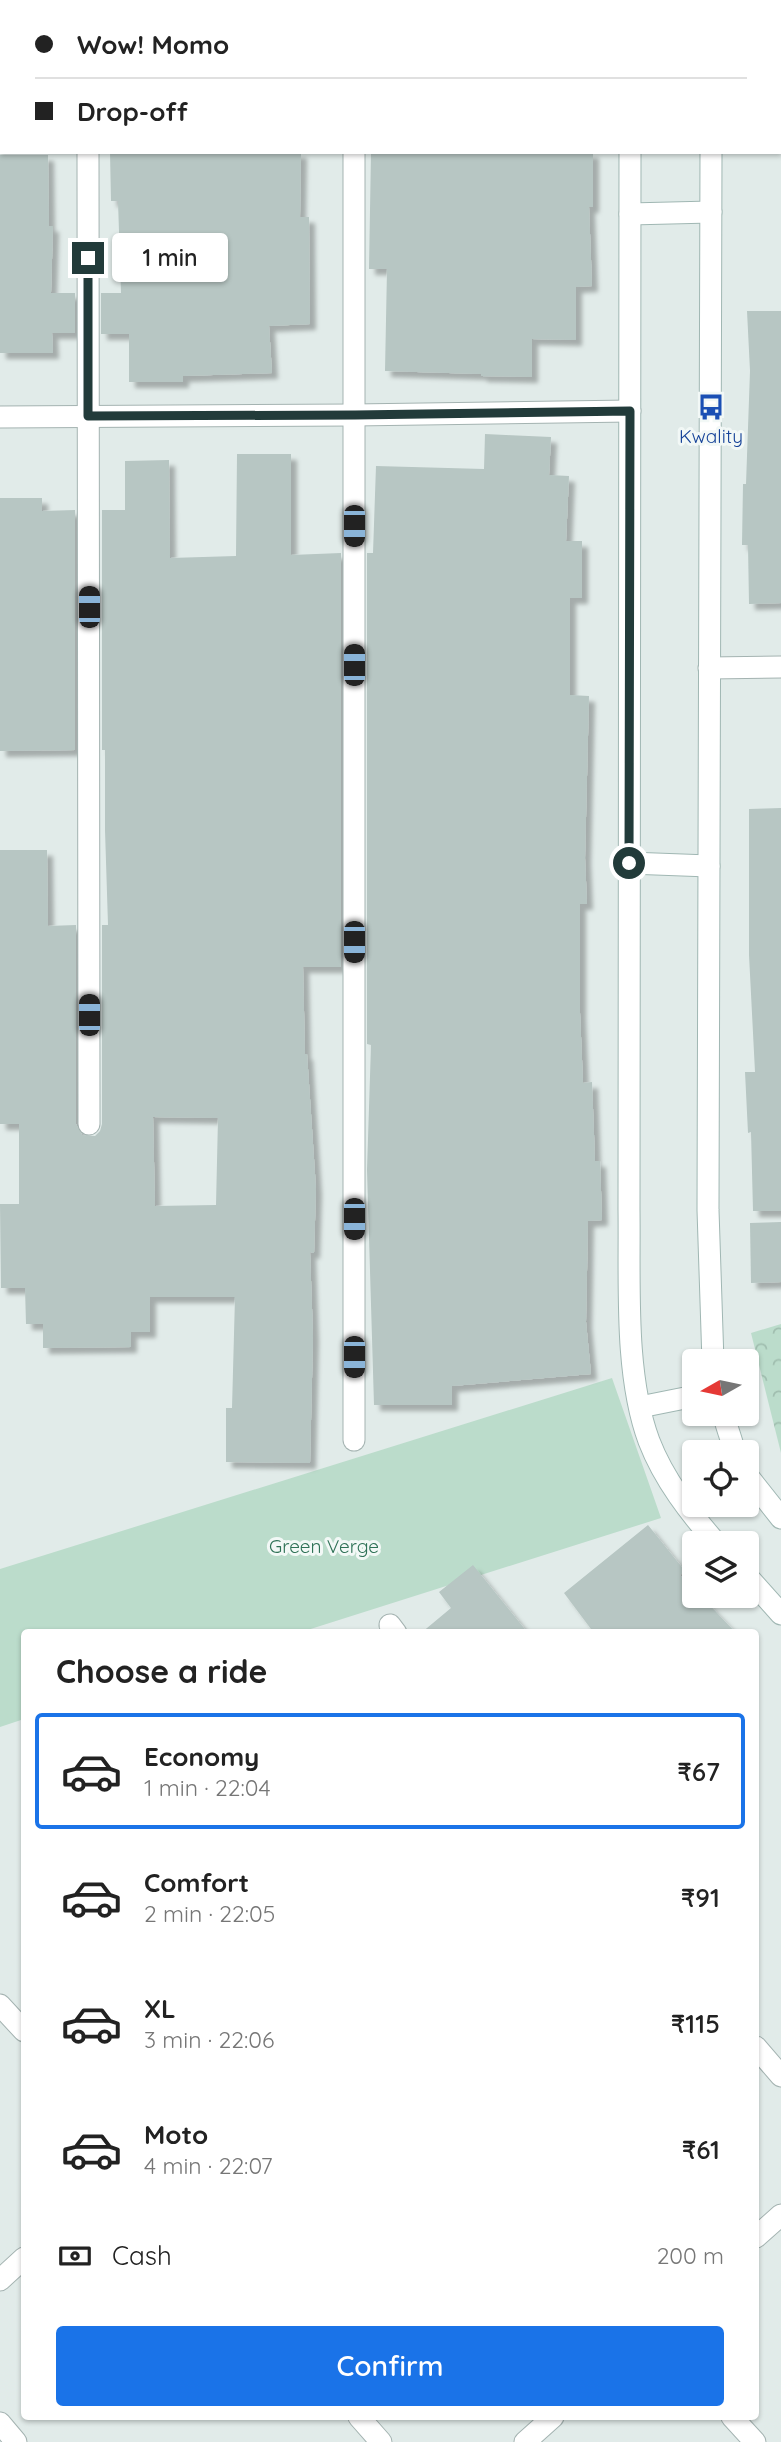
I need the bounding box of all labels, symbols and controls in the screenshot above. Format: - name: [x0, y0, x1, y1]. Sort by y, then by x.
- text: Wow! Momo: [77, 28, 229, 61]
- text: Drop-off: [77, 95, 188, 128]
- callout: 1 min: [112, 233, 228, 282]
- route end: [72, 242, 104, 274]
- text: 1 min: [142, 243, 198, 272]
- bus stop icon: Kwality: [696, 392, 726, 422]
- place label: Kwality: [679, 424, 743, 448]
- car: [344, 505, 365, 547]
- car: [79, 586, 100, 628]
- car: [344, 644, 365, 686]
- route start: [613, 847, 645, 879]
- car: [344, 921, 365, 963]
- car: [79, 994, 100, 1036]
- car: [344, 1198, 365, 1240]
- car: [344, 1336, 365, 1378]
- north arrow: [682, 1349, 760, 1426]
- map controls: [682, 1349, 759, 1608]
- button: locate: [682, 1440, 759, 1517]
- button: layers: [682, 1531, 759, 1608]
- park label: Green Verge: [269, 1534, 379, 1558]
- text: Choose a ride: [56, 1651, 268, 1691]
- icon: car: [60, 1740, 123, 1803]
- text: Economy: [144, 1740, 259, 1773]
- text: ₹67: [677, 1755, 720, 1788]
- text: 1 min · 22:04: [144, 1773, 271, 1802]
- icon: car: [60, 1866, 123, 1929]
- text: Comfort: [144, 1866, 249, 1899]
- text: ₹91: [681, 1881, 720, 1914]
- text: 2 min · 22:05: [144, 1899, 275, 1928]
- icon: car: [60, 1992, 123, 2055]
- text: XL: [144, 1992, 176, 2025]
- text: ₹115: [671, 2007, 720, 2040]
- text: 3 min · 22:06: [144, 2025, 274, 2054]
- icon: car: [60, 2118, 123, 2181]
- text: Moto: [144, 2118, 208, 2151]
- text: ₹61: [682, 2133, 720, 2166]
- text: 4 min · 22:07: [144, 2151, 273, 2180]
- icon: cash: [56, 2237, 94, 2275]
- text: Cash: [112, 2239, 172, 2272]
- text: 200 m: [657, 2241, 724, 2270]
- button: Confirm: [56, 2326, 724, 2406]

